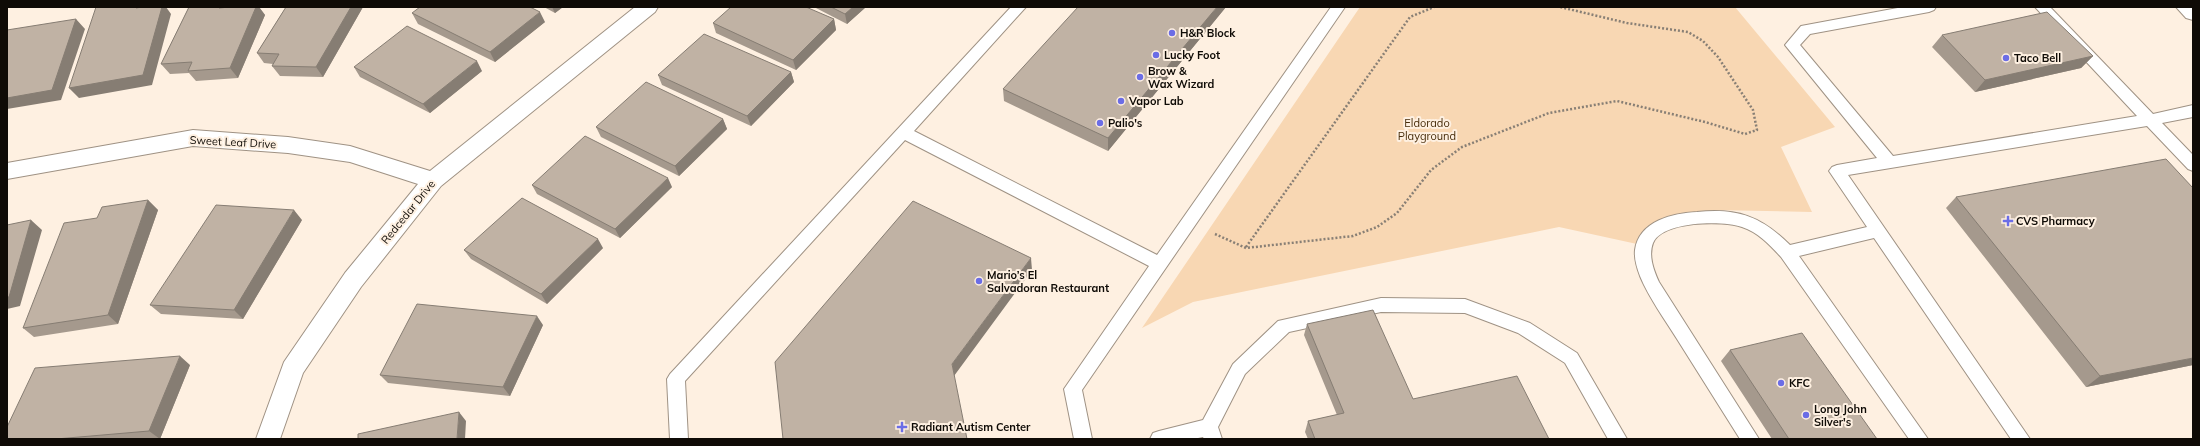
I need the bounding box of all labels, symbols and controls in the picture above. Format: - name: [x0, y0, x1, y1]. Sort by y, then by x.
- place label: H&R Block: [1180, 26, 1236, 40]
- marker: H&R Block: [1167, 28, 1177, 38]
- place label: Lucky Foot: [1164, 48, 1220, 62]
- marker: Lucky Foot: [1151, 50, 1161, 60]
- place label: Taco Bell: [2014, 51, 2061, 65]
- marker: Taco Bell: [2001, 53, 2011, 63]
- place label: Brow & Wax Wizard: [1148, 64, 1215, 91]
- marker: Brow & Wax Wizard: [1135, 72, 1145, 82]
- place label: Vapor Lab: [1128, 94, 1184, 108]
- marker: Vapor Lab: [1116, 96, 1126, 106]
- place label: Palio's: [1108, 116, 1143, 130]
- park label: Eldorado Playground: [1398, 116, 1456, 143]
- marker: Palio's: [1095, 118, 1105, 128]
- street label: Sweet Leaf Drive: [189, 133, 277, 151]
- street label: Redcedar Drive: [378, 177, 438, 247]
- place label: CVS Pharmacy: [2016, 214, 2095, 228]
- marker: CVS Pharmacy: [2003, 216, 2013, 226]
- place label: Mario’s El Salvadoran Restaurant: [987, 268, 1109, 295]
- marker: Mario’s El Salvadoran Restaurant: [974, 276, 984, 286]
- place label: KFC: [1789, 376, 1810, 390]
- marker: KFC: [1776, 378, 1786, 388]
- place label: Long John Silver's: [1814, 402, 1867, 429]
- marker: Long John Silver's: [1801, 410, 1811, 420]
- place label: Radiant Autism Center: [911, 420, 1031, 434]
- marker: Radiant Autism Center: [896, 421, 908, 433]

